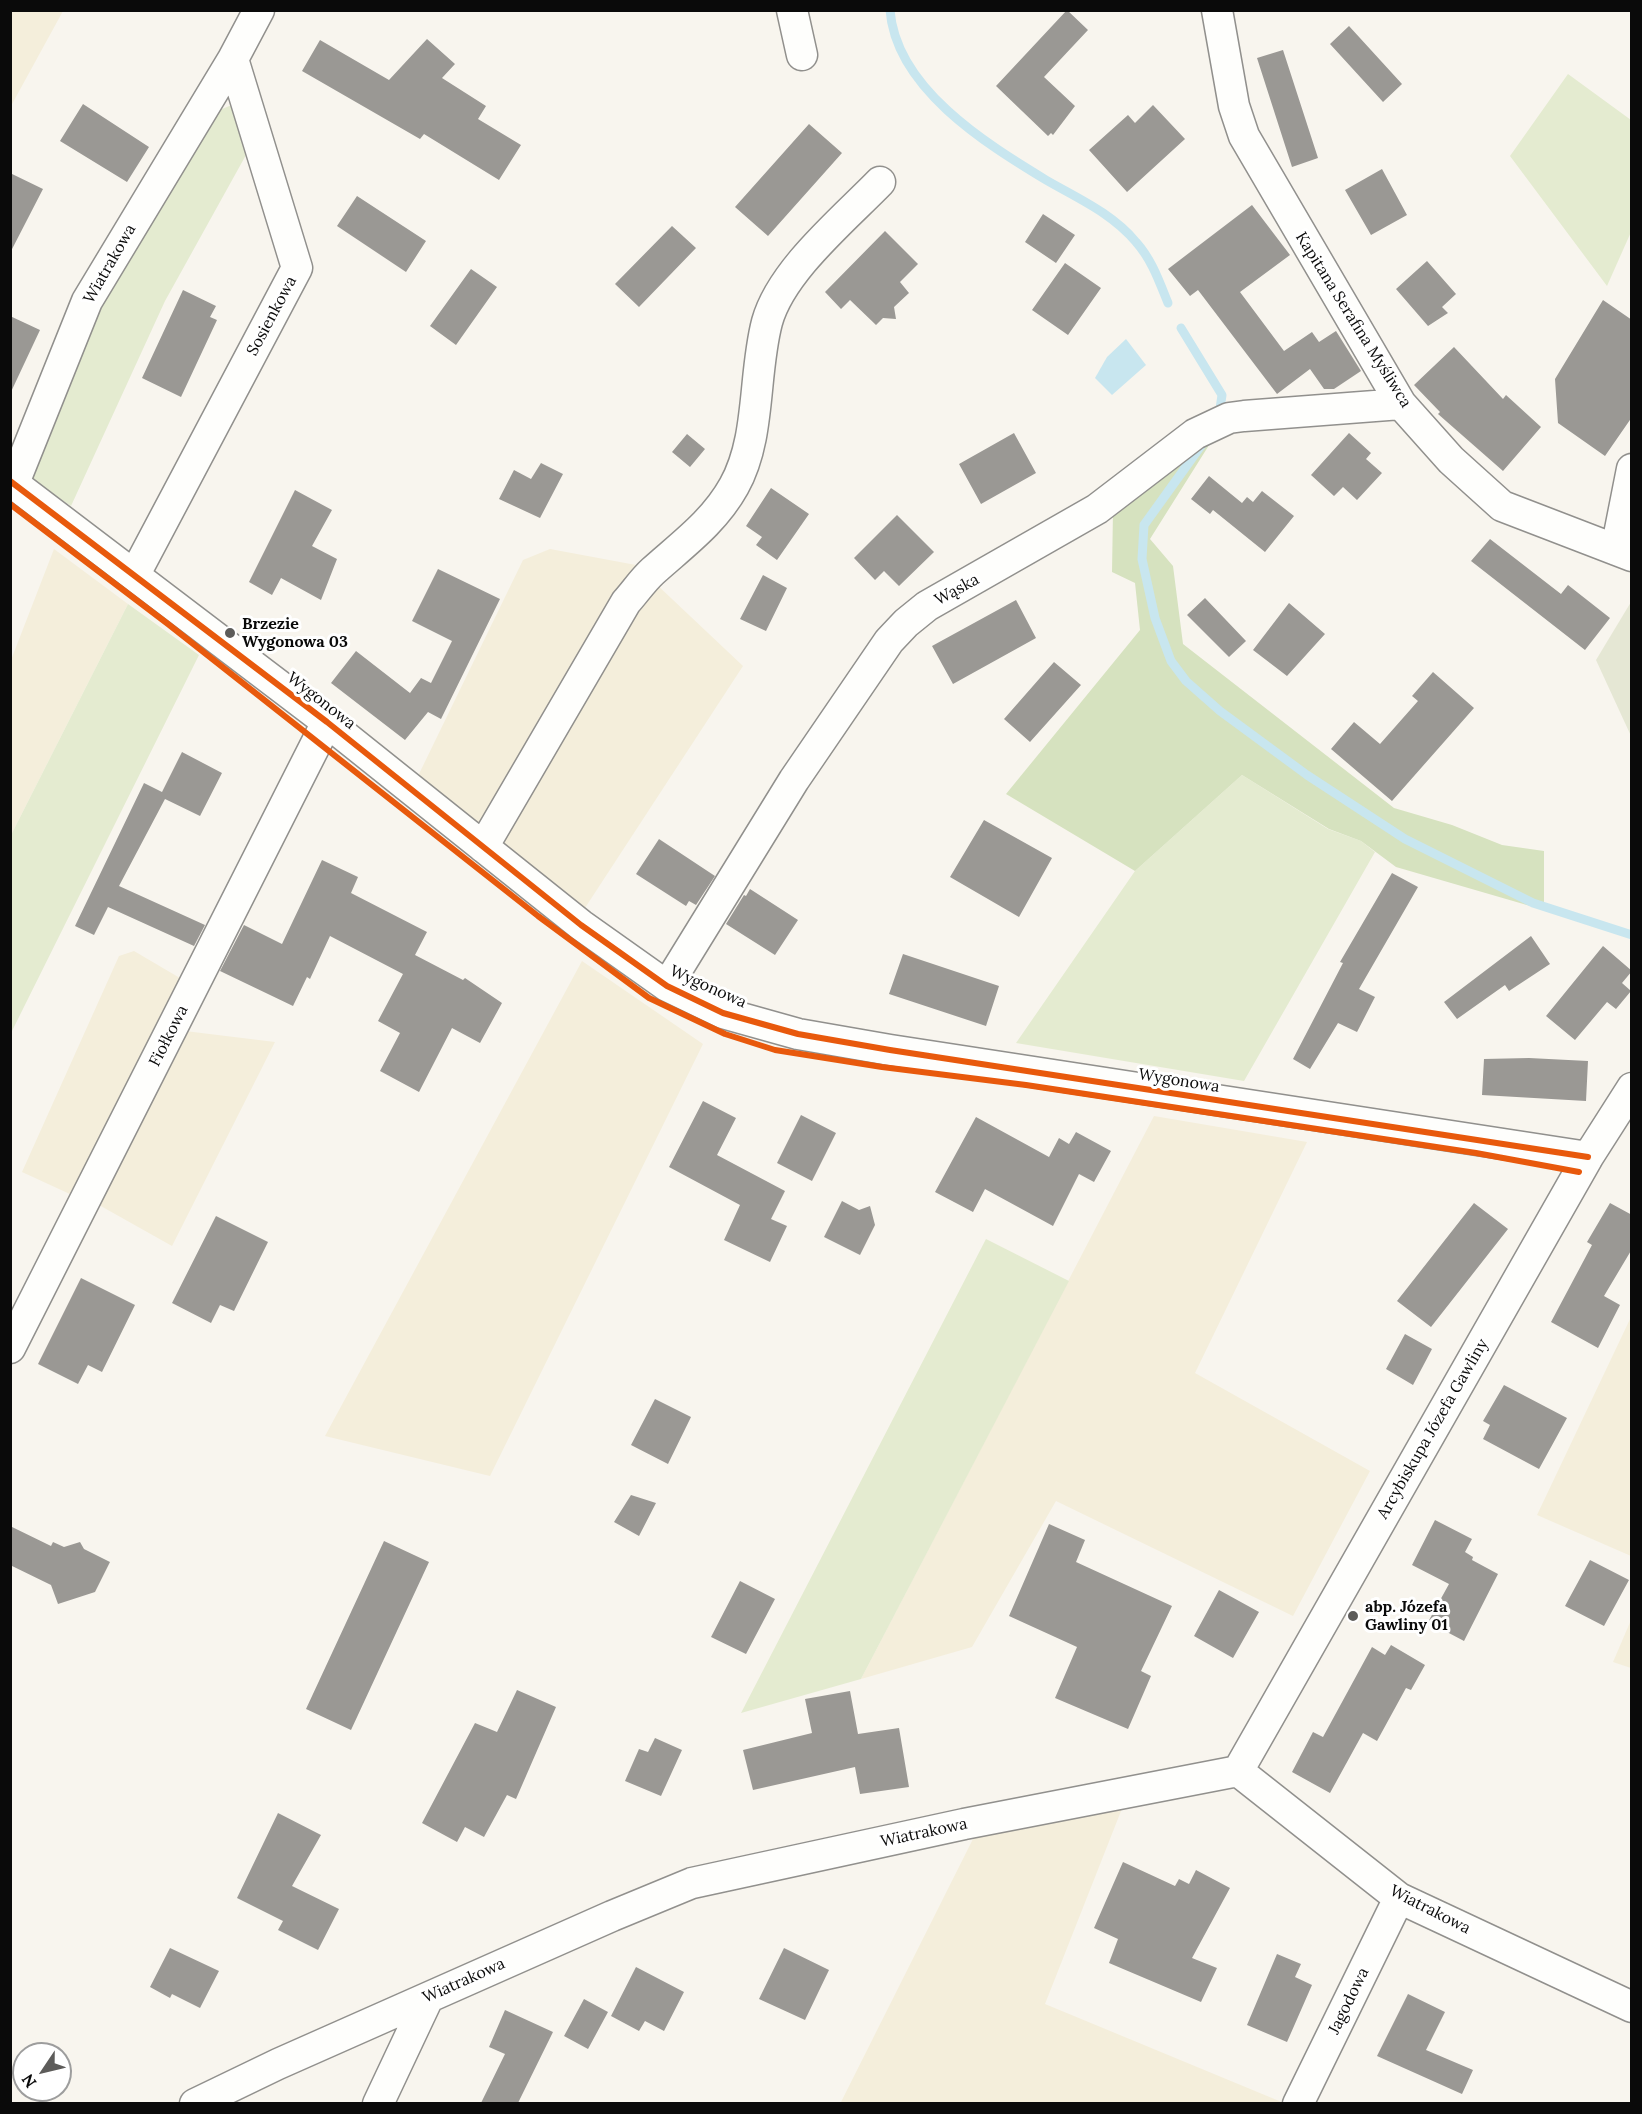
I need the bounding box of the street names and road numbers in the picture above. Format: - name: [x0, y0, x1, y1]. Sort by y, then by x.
- street label: Wiatrakowa: [80, 221, 140, 307]
- street label: Kapitana Serafina Myśliwca: [1291, 229, 1415, 411]
- street label: Sosienkowa: [243, 273, 301, 359]
- street label: Wąska: [931, 570, 983, 610]
- street label: Wygonowa: [283, 668, 359, 734]
- street label: Wygonowa: [667, 962, 749, 1012]
- street label: Fiołkowa: [145, 1002, 193, 1070]
- street label: Wygonowa: [1137, 1065, 1221, 1097]
- street label: Arcybiskupa Józefa Gawliny: [1373, 1336, 1493, 1522]
- street label: Wiatrakowa: [879, 1814, 969, 1852]
- street label: Wiatrakowa: [1386, 1881, 1474, 1939]
- street label: Wiatrakowa: [420, 1954, 508, 2008]
- street label: Jagodowa: [1325, 1965, 1373, 2037]

